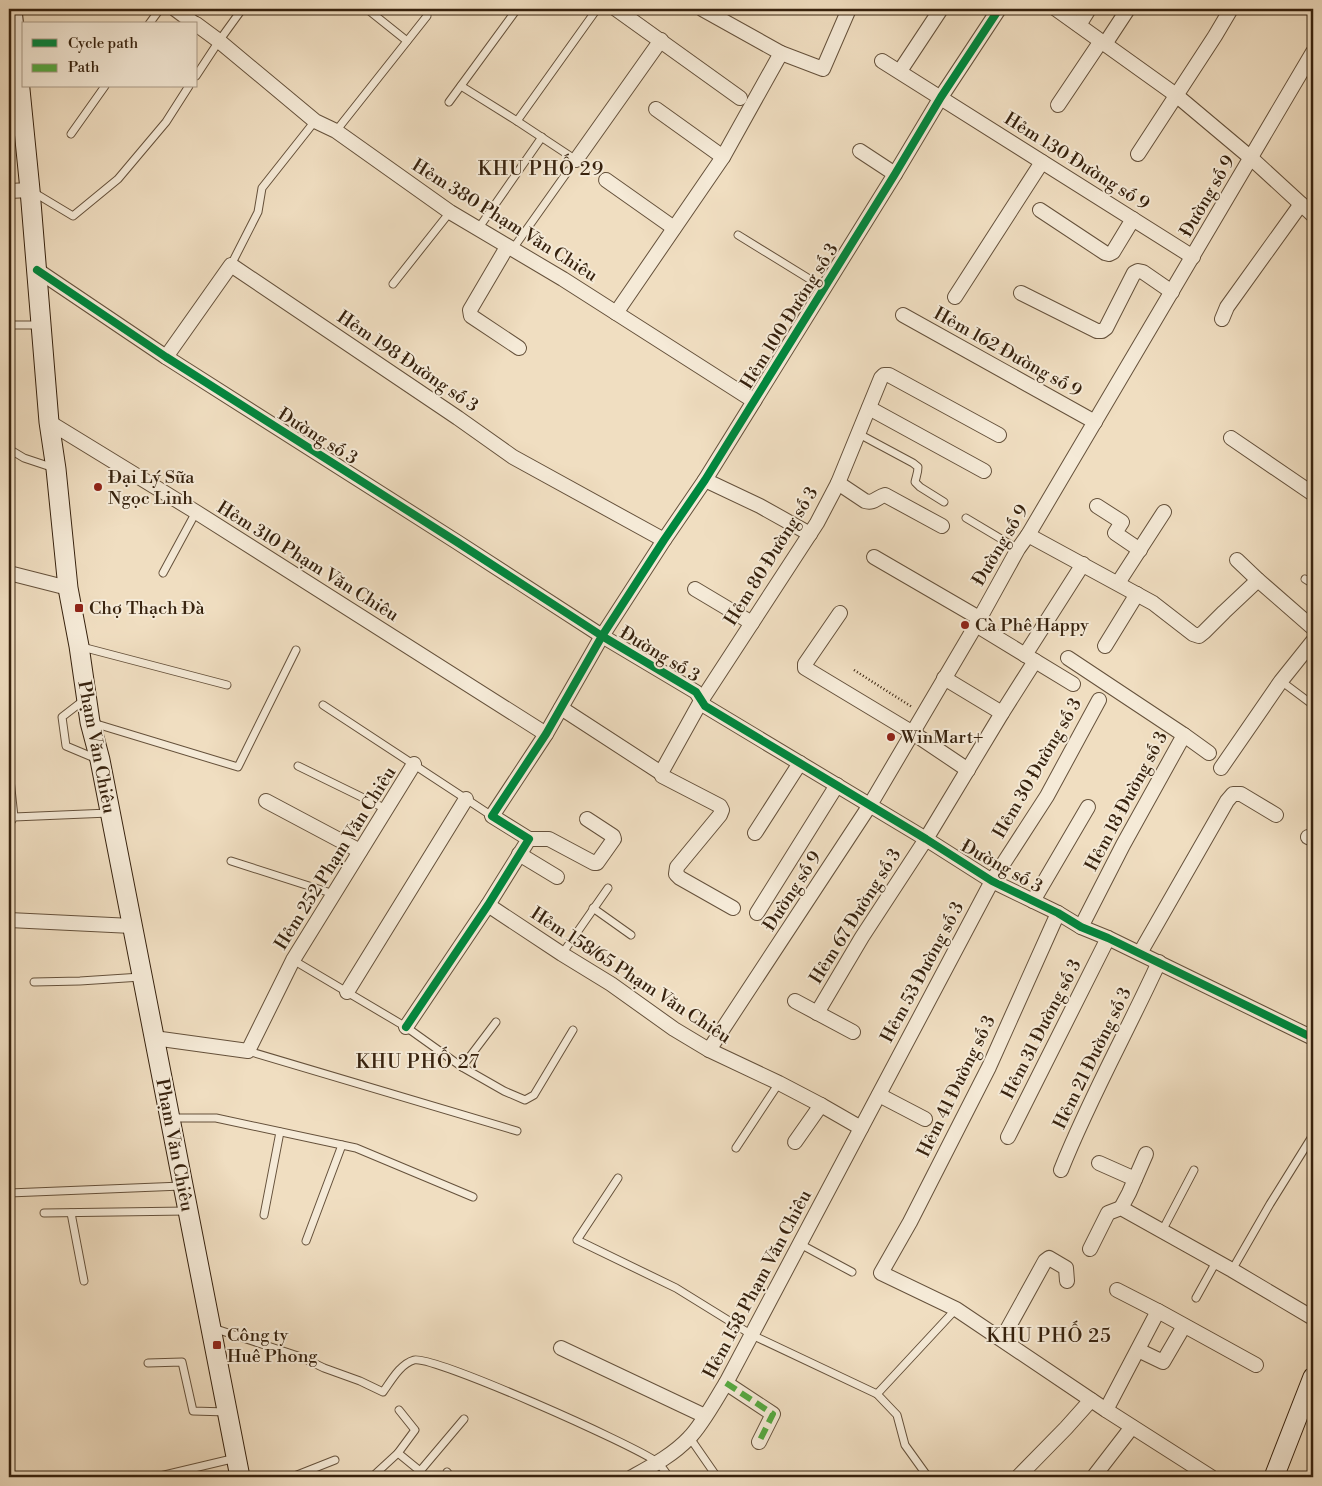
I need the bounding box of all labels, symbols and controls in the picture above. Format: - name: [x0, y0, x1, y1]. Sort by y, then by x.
- legend: [22, 22, 198, 88]
- text: Cycle path: [68, 34, 138, 53]
- text: Path: [68, 58, 100, 77]
- street label: Hẻm 130 Đường số 9: [1000, 107, 1154, 215]
- street label: Đường số 9: [1175, 151, 1240, 241]
- district label: KHU PHỐ 29: [478, 153, 604, 181]
- street label: Hẻm 380 Phạm Văn Chiêu: [408, 154, 602, 287]
- street label: Hẻm 100 Đường số 3: [735, 239, 844, 393]
- street label: Hẻm 162 Đường số 9: [930, 302, 1086, 403]
- street label: Hẻm 198 Đường số 3: [333, 306, 483, 417]
- street label: Đường số 3: [274, 403, 362, 470]
- place label: Đại Lý Sữa Ngọc Linh: [108, 466, 195, 510]
- marker: Đại Lý Sữa Ngọc Linh: [92, 481, 104, 493]
- street label: Hẻm 80 Đường số 3: [719, 483, 823, 630]
- street label: Hẻm 310 Phạm Văn Chiêu: [213, 496, 404, 627]
- street label: Đường số 9: [967, 500, 1034, 590]
- place label: Chợ Thạch Đà: [89, 597, 205, 620]
- marker: Chợ Thạch Đà: [73, 602, 85, 614]
- place label: Cà Phê Happy: [975, 614, 1089, 637]
- marker: Cà Phê Happy: [959, 619, 971, 631]
- street label: Đường số 3: [615, 621, 704, 687]
- street label: Phạm Văn Chiêu: [72, 679, 121, 816]
- street label: Hẻm 30 Đường số 3: [988, 694, 1087, 843]
- place label: WinMart+: [900, 726, 983, 749]
- street label: Hẻm 18 Đường số 3: [1080, 727, 1173, 875]
- marker: WinMart+: [885, 731, 897, 743]
- street label: Hẻm 252 Phạm Văn Chiêu: [269, 762, 402, 954]
- street label: Đường số 3: [957, 835, 1047, 898]
- street label: Hẻm 67 Đường số 3: [804, 844, 906, 988]
- street label: Đường số 9: [758, 847, 827, 936]
- street label: Hẻm 53 Đường số 3: [876, 898, 969, 1047]
- street label: Hẻm 158/65 Phạm Văn Chiêu: [526, 902, 736, 1049]
- street label: Hẻm 31 Đường số 3: [996, 955, 1087, 1103]
- street label: Hẻm 21 Đường số 3: [1048, 984, 1137, 1133]
- street label: Hẻm 41 Đường số 3: [912, 1012, 1001, 1161]
- district label: KHU PHỐ 27: [356, 1046, 480, 1074]
- street label: Phạm Văn Chiêu: [150, 1077, 199, 1214]
- street label: Hẻm 158 Phạm Văn Chiêu: [698, 1185, 817, 1382]
- district label: KHU PHỐ 25: [986, 1320, 1112, 1348]
- place label: Công ty Huê Phong: [227, 1324, 318, 1368]
- marker: Công ty Huê Phong: [211, 1339, 223, 1351]

